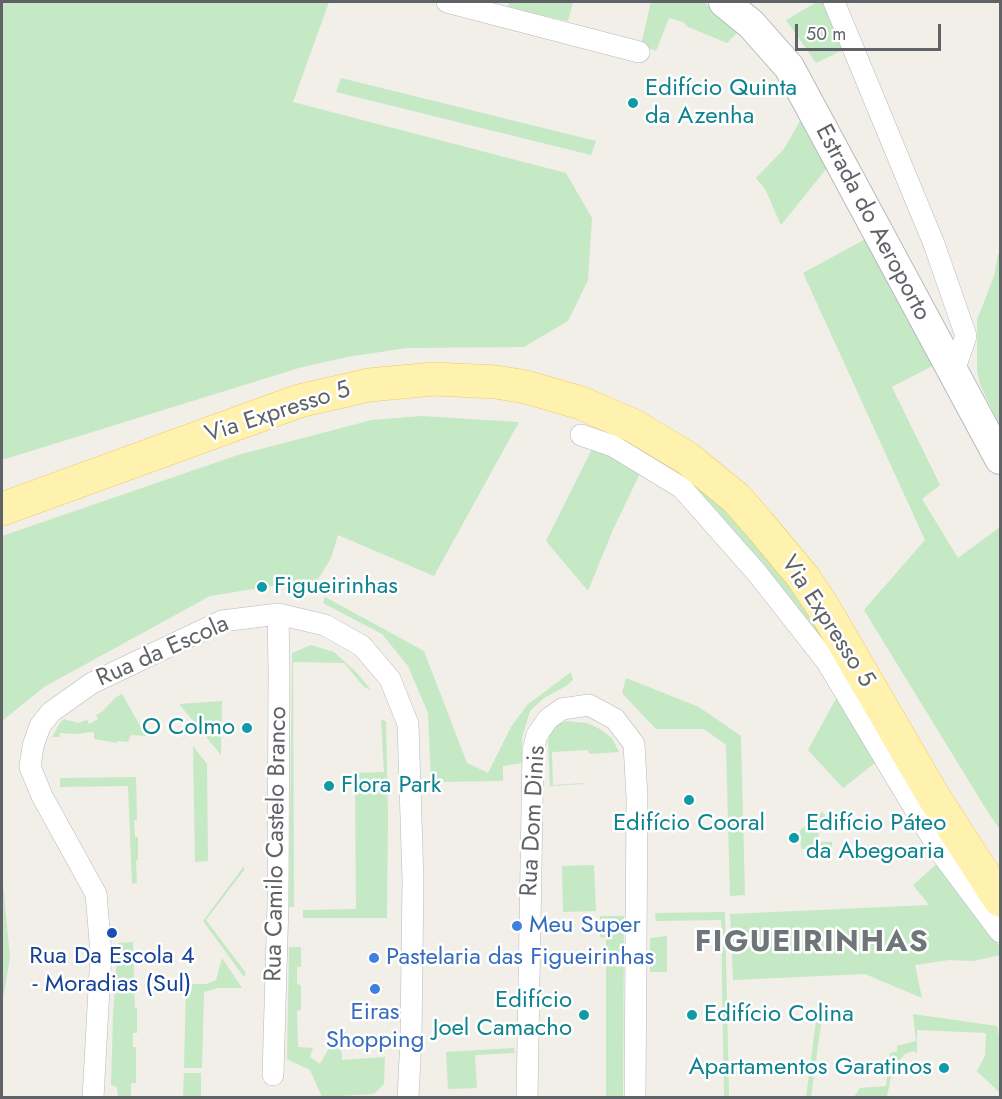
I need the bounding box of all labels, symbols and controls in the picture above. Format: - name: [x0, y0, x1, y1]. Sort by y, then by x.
- scale bar: [798, 12, 944, 50]
- text: 50 m: [806, 21, 846, 47]
- place label: Edifício Quinta da Azenha: [645, 75, 797, 131]
- marker: Edifício Quinta da Azenha: [626, 96, 640, 110]
- street label: Estrada do Aeroporto: [808, 120, 936, 326]
- street label: Via Expresso 5: [202, 376, 354, 450]
- street label: Via Expresso 5: [774, 551, 880, 693]
- place label: Figueirinhas: [274, 573, 398, 601]
- marker: Figueirinhas: [255, 580, 269, 594]
- street label: Rua da Escola: [92, 610, 234, 694]
- street label: Rua Camilo Castelo Branco: [260, 706, 294, 982]
- place label: O Colmo: [142, 714, 235, 742]
- marker: O Colmo: [240, 721, 254, 735]
- street label: Rua Dom Dinis: [516, 745, 552, 897]
- place label: Flora Park: [341, 772, 441, 800]
- marker: Flora Park: [322, 779, 336, 793]
- marker: Edifício Cooral: [682, 793, 696, 807]
- place label: Edifício Cooral: [613, 810, 765, 838]
- place label: Edifício Páteo da Abegoaria: [806, 810, 946, 866]
- marker: Edifício Páteo da Abegoaria: [787, 831, 801, 845]
- place label: Meu Super: [529, 912, 641, 940]
- marker: Meu Super: [510, 919, 524, 933]
- marker: Rua Da Escola 4 - Moradias (Sul): [105, 926, 119, 940]
- district label: FIGUEIRINHAS: [695, 926, 929, 962]
- place label: Rua Da Escola 4 - Moradias (Sul): [29, 943, 195, 999]
- place label: Pastelaria das Figueirinhas: [386, 944, 654, 972]
- marker: Pastelaria das Figueirinhas: [367, 951, 381, 965]
- marker: Eiras Shopping: [368, 982, 382, 996]
- place label: Edifício Joel Camacho: [433, 987, 572, 1043]
- place label: Eiras Shopping: [326, 999, 424, 1055]
- place label: Edifício Colina: [704, 1001, 854, 1029]
- marker: Edifício Joel Camacho: [577, 1008, 591, 1022]
- marker: Edifício Colina: [685, 1008, 699, 1022]
- place label: Apartamentos Garatinos: [689, 1054, 932, 1082]
- marker: Apartamentos Garatinos: [937, 1061, 951, 1075]

